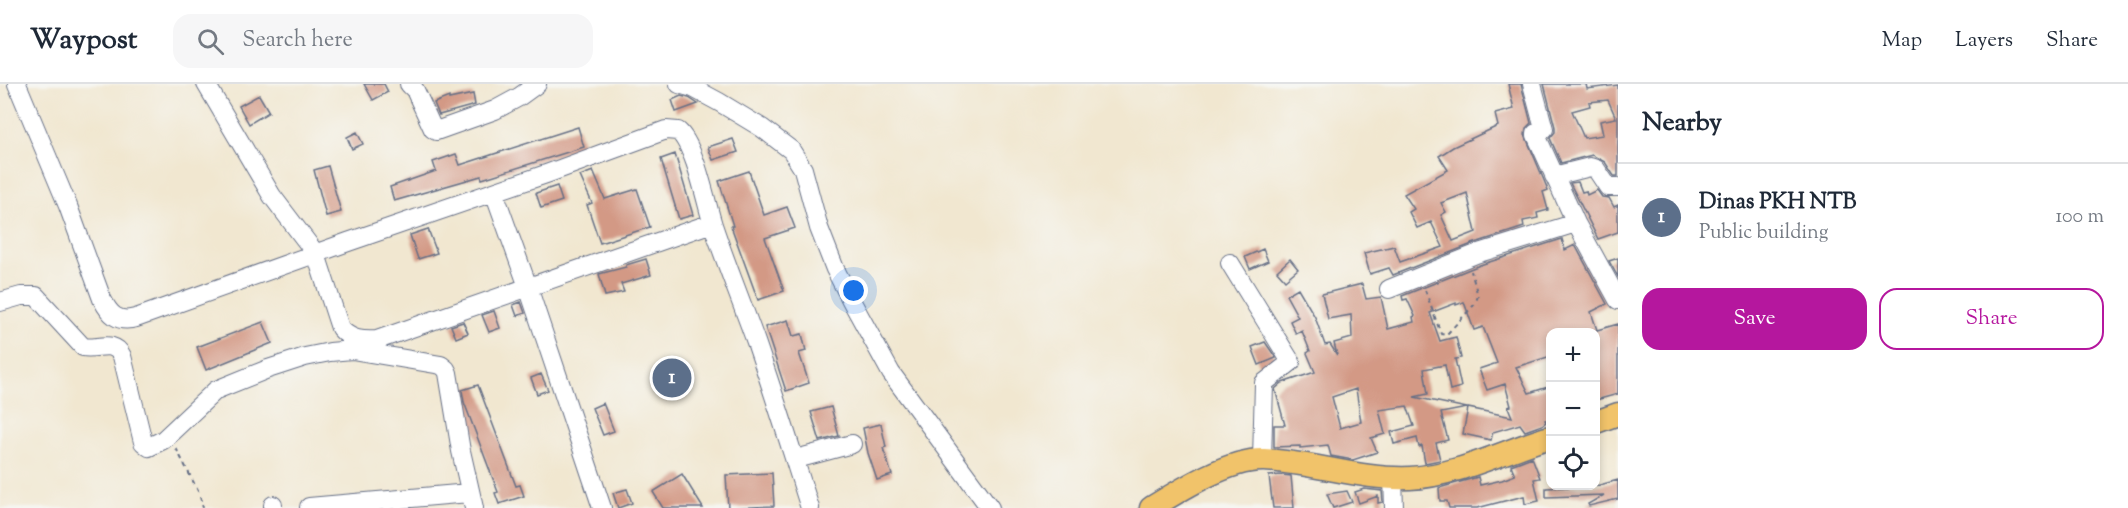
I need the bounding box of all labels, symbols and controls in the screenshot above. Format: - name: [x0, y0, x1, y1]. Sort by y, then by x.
- search box: [173, 14, 593, 68]
- text: Waypost: [30, 21, 137, 61]
- icon: search: [194, 25, 227, 58]
- text: Search here: [242, 25, 353, 57]
- text: Map: [1882, 26, 1922, 56]
- text: Layers: [1955, 26, 2013, 56]
- text: Share: [2046, 26, 2098, 56]
- text: Nearby: [1642, 105, 1722, 142]
- text: Dinas PKH NTB: [1699, 187, 1856, 219]
- text: 1: [1658, 203, 1665, 232]
- text: 100 m: [2055, 203, 2104, 232]
- text: Public building: [1699, 219, 1829, 248]
- your location: [839, 276, 868, 305]
- button: Save: [1642, 288, 1867, 350]
- button: Share: [1879, 288, 2104, 350]
- map controls: [1546, 328, 1600, 490]
- button: +: [1546, 328, 1600, 382]
- pin: 1: [652, 356, 692, 400]
- button: −: [1546, 382, 1600, 436]
- button: locate: [1546, 436, 1600, 490]

